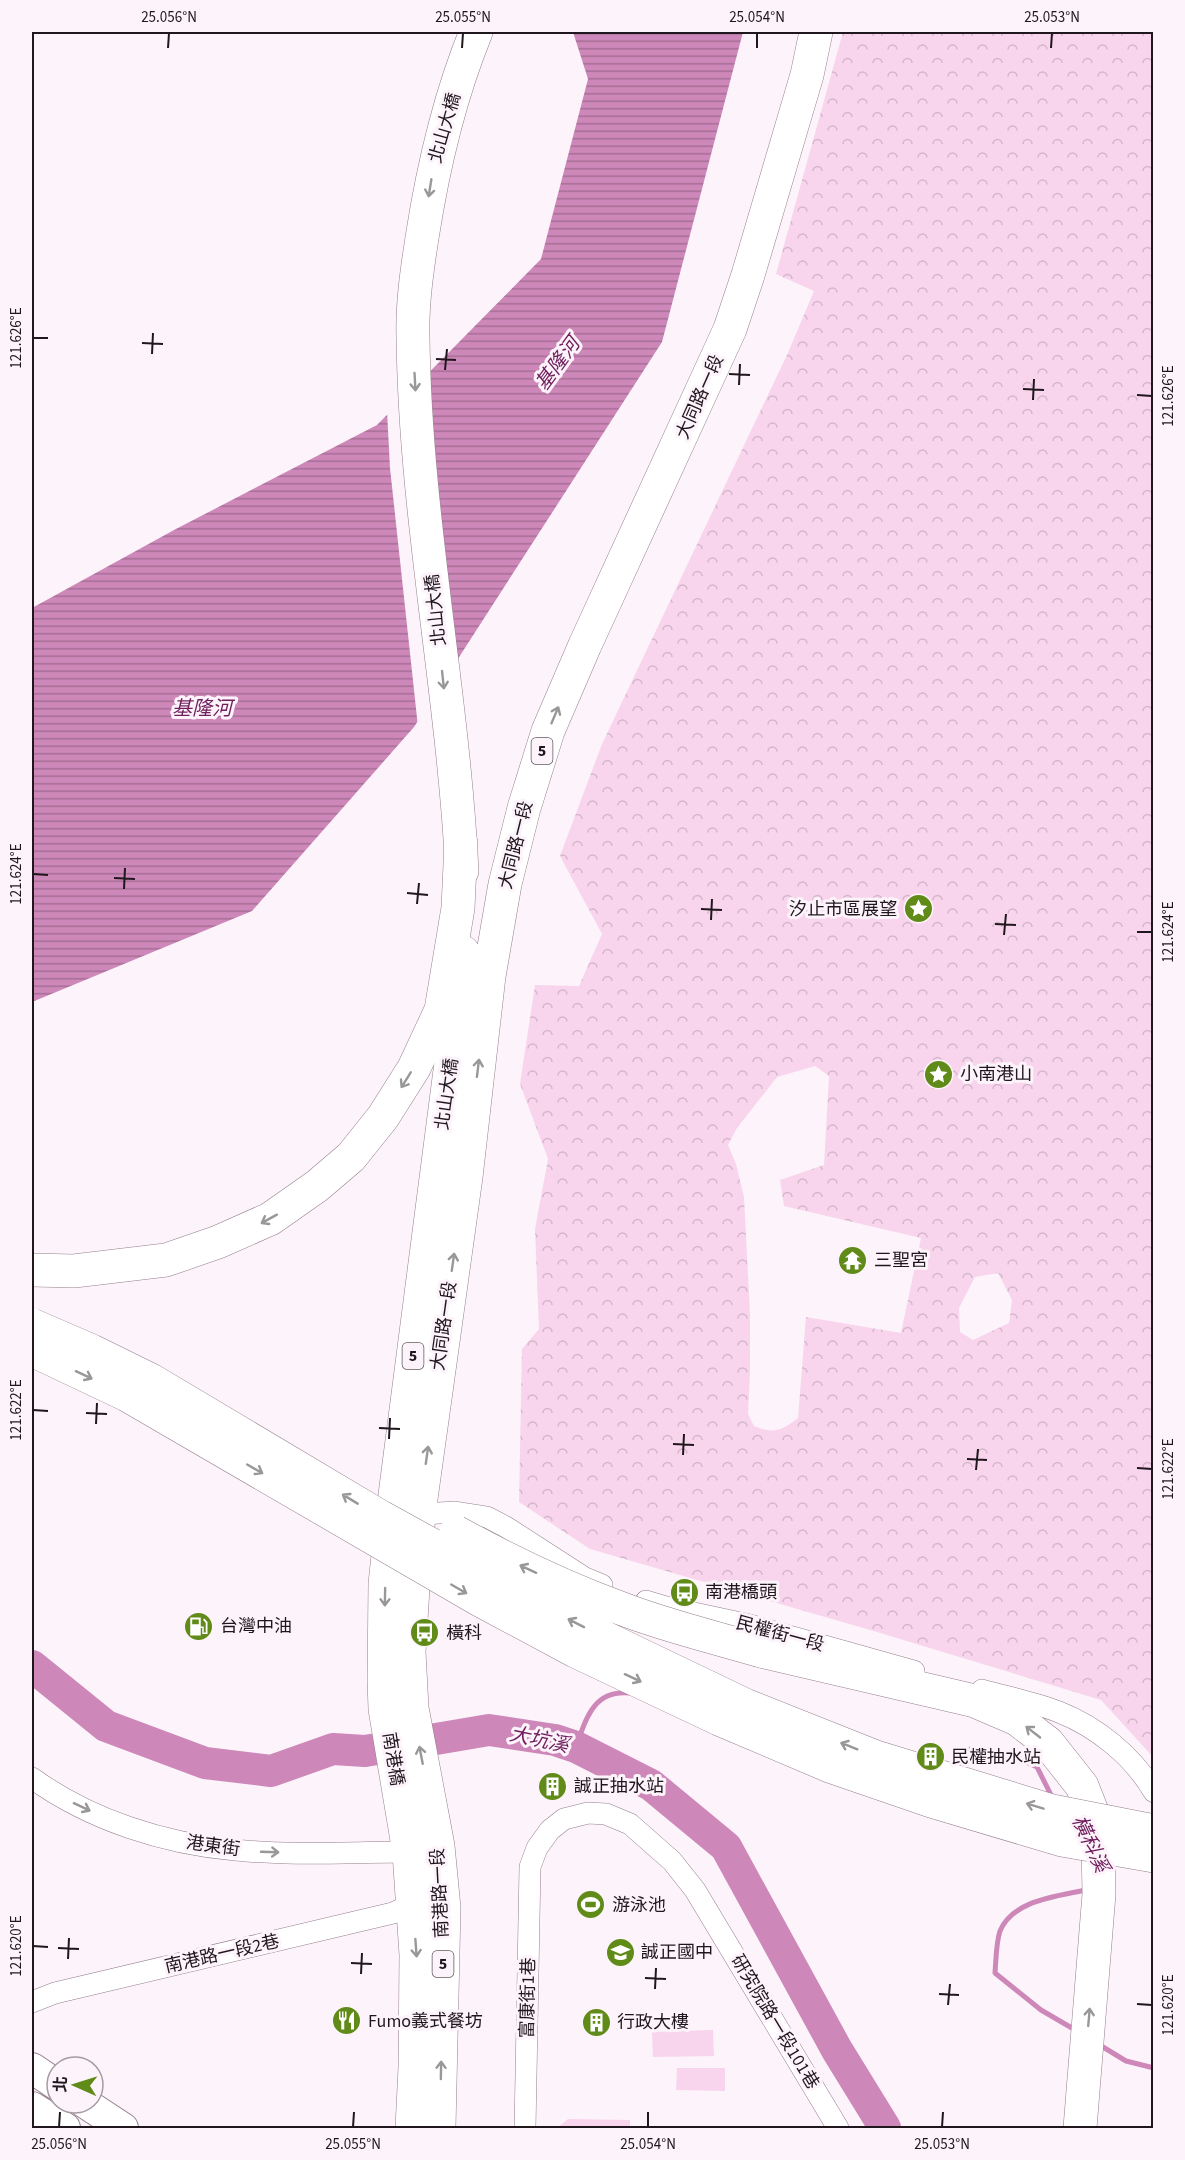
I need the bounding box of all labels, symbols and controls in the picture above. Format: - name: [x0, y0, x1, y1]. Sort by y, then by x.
- text: 25.056°N: [141, 7, 197, 28]
- text: 25.055°N: [435, 7, 491, 28]
- text: 25.054°N: [729, 7, 785, 28]
- text: 25.053°N: [1024, 7, 1080, 28]
- street label: 北山大橋: [423, 90, 467, 166]
- one-way arrow: [424, 178, 435, 197]
- text: 121.626°E: [6, 307, 27, 369]
- water label: 基隆河: [529, 328, 589, 396]
- street label: 大同路一段: [670, 351, 730, 443]
- text: 121.626°E: [1158, 365, 1179, 427]
- one-way arrow: [409, 371, 420, 391]
- street label: 北山大橋: [420, 573, 452, 647]
- one-way arrow: [438, 670, 449, 690]
- water label: 基隆河: [172, 695, 236, 723]
- one-way arrow: [550, 706, 561, 724]
- road number: 5: [532, 738, 552, 764]
- street label: 大同路一段: [493, 798, 539, 892]
- text: 121.624°E: [6, 843, 27, 905]
- place icon: 汐止市區展望: [902, 893, 934, 925]
- place label: 汐止市區展望: [789, 897, 897, 922]
- text: 121.624°E: [1158, 901, 1179, 963]
- street label: 北山大橋: [430, 1057, 464, 1131]
- place icon: 小南港山: [923, 1058, 955, 1090]
- one-way arrow: [473, 1059, 484, 1079]
- place label: 小南港山: [960, 1062, 1032, 1087]
- one-way arrow: [399, 1072, 412, 1089]
- one-way arrow: [261, 1213, 278, 1225]
- temple icon: 三聖宮: [837, 1244, 869, 1276]
- place label: 三聖宮: [874, 1248, 928, 1273]
- one-way arrow: [447, 1252, 458, 1272]
- street label: 大同路一段: [425, 1280, 463, 1372]
- road number: 5: [402, 1343, 424, 1369]
- one-way arrow: [75, 1369, 93, 1381]
- text: 121.622°E: [6, 1379, 27, 1441]
- text: 121.622°E: [1158, 1438, 1179, 1500]
- one-way arrow: [421, 1445, 432, 1465]
- one-way arrow: [246, 1464, 263, 1476]
- one-way arrow: [342, 1492, 359, 1504]
- one-way arrow: [520, 1562, 538, 1574]
- bus stop icon: 南港橋頭: [668, 1576, 700, 1608]
- place label: 南港橋頭: [705, 1580, 777, 1605]
- one-way arrow: [451, 1583, 468, 1595]
- one-way arrow: [379, 1586, 391, 1606]
- fuel station icon: 台灣中油: [183, 1610, 215, 1642]
- street label: 民權街一段: [733, 1610, 827, 1658]
- place label: 台灣中油: [220, 1614, 292, 1639]
- bus stop icon: 橫科: [409, 1617, 441, 1649]
- one-way arrow: [567, 1617, 585, 1629]
- place label: 橫科: [446, 1621, 482, 1646]
- one-way arrow: [623, 1673, 641, 1685]
- water label: 大坑溪: [507, 1720, 574, 1761]
- one-way arrow: [1026, 1726, 1042, 1738]
- street label: 南港橋: [376, 1730, 410, 1788]
- one-way arrow: [840, 1740, 859, 1751]
- building icon: 民權抽水站: [914, 1741, 946, 1773]
- one-way arrow: [415, 1745, 426, 1765]
- place label: 民權抽水站: [951, 1745, 1041, 1770]
- building icon: 誠正抽水站: [537, 1770, 569, 1802]
- place label: 誠正抽水站: [574, 1774, 664, 1799]
- one-way arrow: [1026, 1800, 1045, 1811]
- one-way arrow: [73, 1802, 91, 1813]
- water label: 橫科溪: [1065, 1811, 1117, 1880]
- street label: 港東街: [185, 1830, 241, 1862]
- one-way arrow: [260, 1846, 280, 1857]
- street label: 南港路一段: [425, 1847, 455, 1939]
- sports icon: 游泳池: [575, 1889, 607, 1921]
- place label: 游泳池: [612, 1893, 666, 1918]
- text: 121.620°E: [6, 1915, 27, 1977]
- street label: 南港路一段2巷: [162, 1929, 282, 1979]
- school or university icon: 誠正國中: [604, 1936, 636, 1968]
- one-way arrow: [410, 1937, 421, 1957]
- place label: 誠正國中: [641, 1940, 713, 1965]
- street label: 研究院路一段101巷: [725, 1950, 825, 2094]
- road number: 5: [432, 1951, 454, 1977]
- street label: 富康街1巷: [515, 1957, 541, 2039]
- text: 121.620°E: [1158, 1974, 1179, 2036]
- restaurant icon: Fumo義式餐坊: [331, 2005, 363, 2037]
- building icon: 行政大樓: [580, 2006, 612, 2038]
- one-way arrow: [1084, 2008, 1095, 2028]
- place label: Fumo義式餐坊: [368, 2009, 483, 2034]
- place label: 行政大樓: [617, 2010, 689, 2035]
- north arrow: [45, 2055, 105, 2115]
- one-way arrow: [435, 2061, 447, 2081]
- text: 北: [50, 2076, 72, 2093]
- text: 25.056°N: [31, 2134, 87, 2155]
- text: 25.055°N: [325, 2134, 381, 2155]
- text: 25.054°N: [620, 2134, 676, 2155]
- text: 25.053°N: [914, 2134, 970, 2155]

